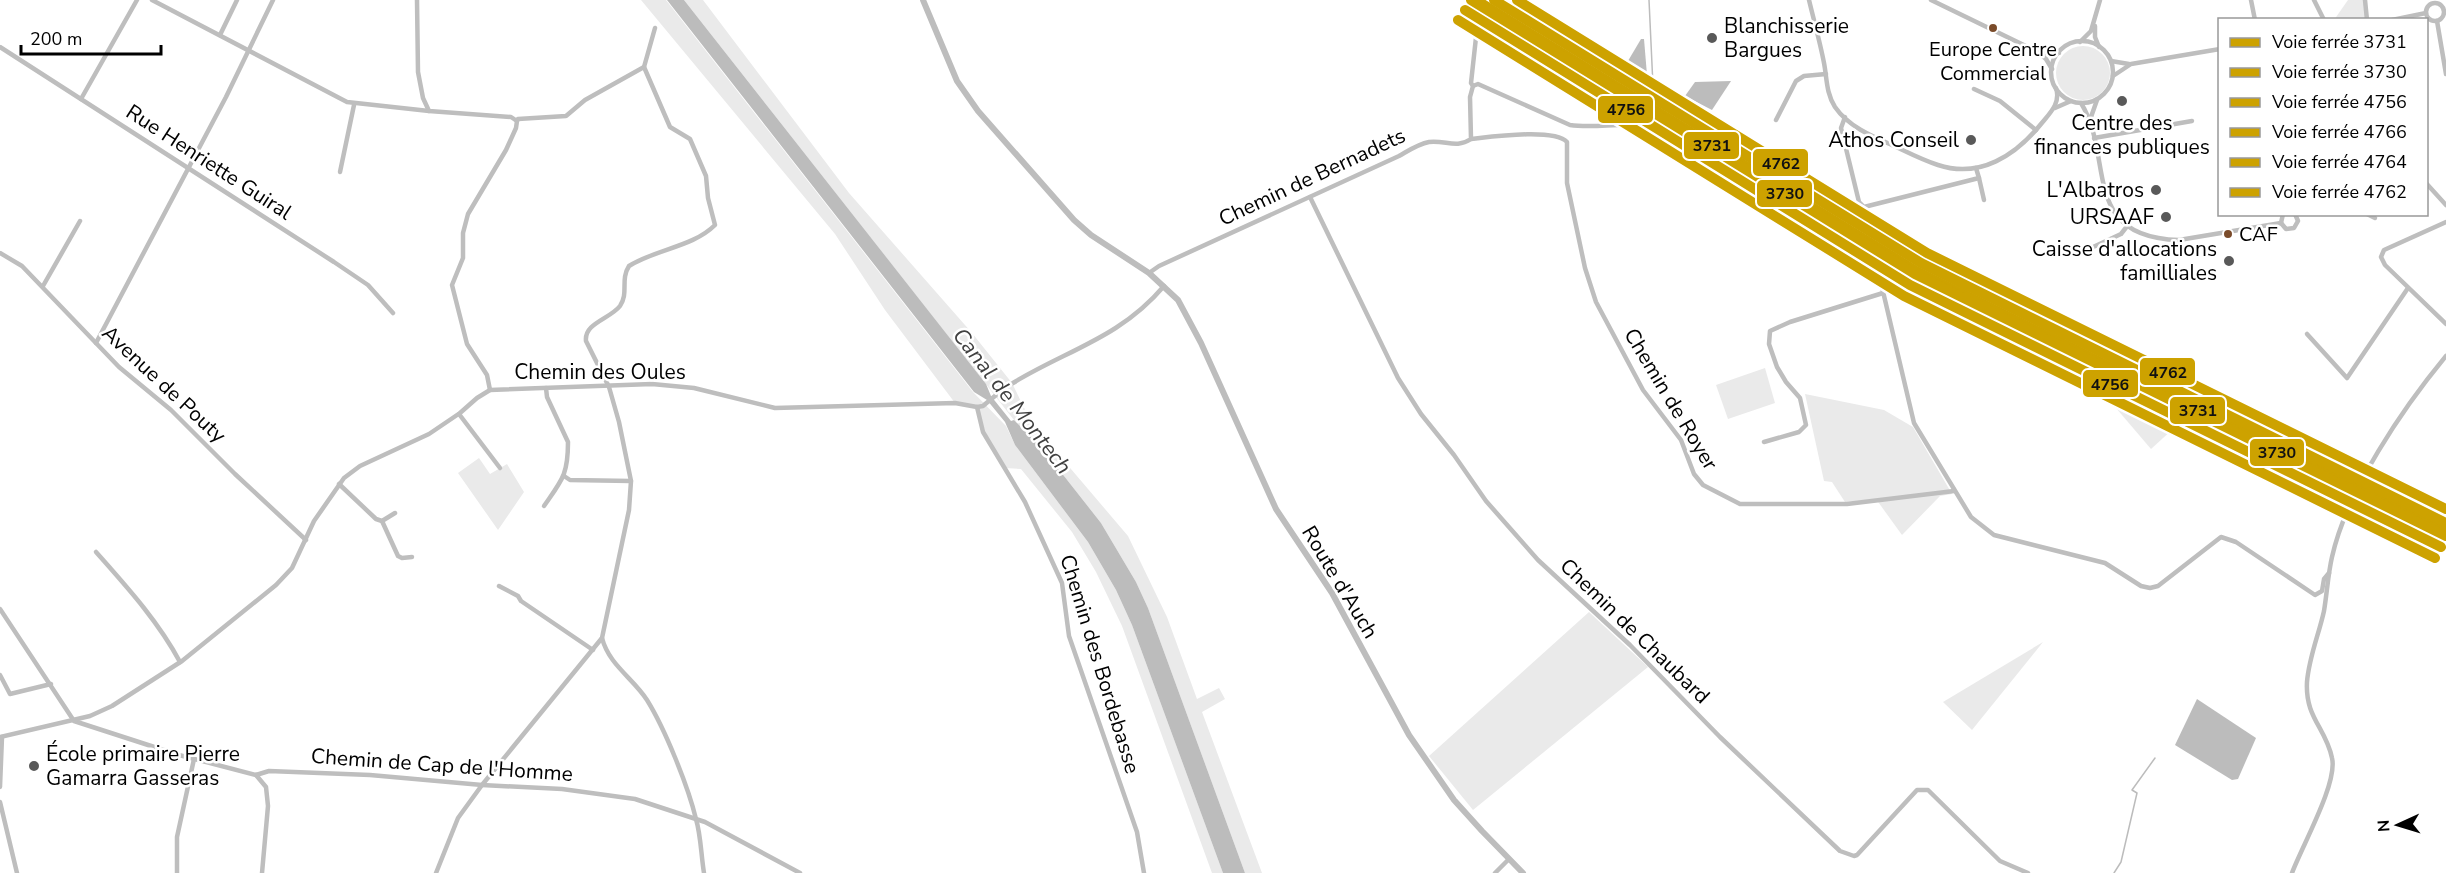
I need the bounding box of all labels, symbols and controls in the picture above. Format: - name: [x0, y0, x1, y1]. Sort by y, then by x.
- place label: Blanchisserie Bargues: [1724, 12, 1849, 64]
- scale bar: [21, 18, 160, 56]
- legend: [2218, 18, 2428, 216]
- marker: Europe Centre Commercial: [1987, 22, 1999, 34]
- text: 200 m: [30, 27, 82, 51]
- text: Voie ferrée 3731: [2271, 30, 2407, 54]
- marker: Blanchisserie Bargues: [1705, 31, 1719, 45]
- place label: Europe Centre Commercial: [1929, 36, 2057, 87]
- text: Voie ferrée 3730: [2271, 60, 2407, 84]
- text: Voie ferrée 4756: [2271, 90, 2407, 114]
- marker: Centre des finances publiques: [2115, 94, 2129, 108]
- line badge: 4756: [1597, 95, 1654, 124]
- street label: Rue Henriette Guiral: [121, 98, 298, 227]
- text: 4756: [1607, 99, 1645, 121]
- place label: Centre des finances publiques: [2034, 109, 2210, 161]
- text: Voie ferrée 4766: [2271, 120, 2407, 144]
- street label: Chemin de Bernadets: [1214, 121, 1410, 233]
- place label: Athos Conseil: [1828, 126, 1960, 154]
- line badge: 3731: [1683, 131, 1740, 160]
- marker: Athos Conseil: [1964, 133, 1978, 147]
- text: 3731: [1693, 135, 1731, 157]
- line badge: 4762: [1752, 148, 1809, 177]
- text: Voie ferrée 4764: [2271, 150, 2407, 174]
- text: 4762: [1762, 153, 1800, 175]
- place label: L'Albatros: [2047, 176, 2144, 204]
- line badge: 3730: [1756, 179, 1813, 208]
- text: Voie ferrée 4762: [2271, 180, 2407, 204]
- text: 3730: [1766, 183, 1804, 205]
- marker: L'Albatros: [2149, 183, 2163, 197]
- place label: URSAAF: [2070, 203, 2154, 231]
- marker: URSAAF: [2159, 210, 2173, 224]
- place label: CAF: [2239, 221, 2278, 248]
- marker: CAF: [2222, 228, 2234, 240]
- place label: Caisse d'allocations familliales: [2032, 235, 2217, 287]
- marker: Caisse d'allocations familliales: [2222, 254, 2236, 268]
- street label: Avenue de Pouty: [96, 319, 232, 449]
- water label: Canal de Montech: [945, 322, 1079, 480]
- street label: Chemin de Royer: [1618, 323, 1725, 476]
- line badge: 4762: [2139, 357, 2196, 386]
- street label: Chemin des Oules: [514, 358, 686, 386]
- text: 4762: [2149, 362, 2187, 384]
- line badge: 4756: [2082, 369, 2139, 398]
- text: 4756: [2091, 374, 2129, 396]
- line badge: 3731: [2169, 396, 2226, 425]
- text: 3731: [2179, 400, 2217, 422]
- line badge: 3730: [2249, 438, 2305, 467]
- text: 3730: [2258, 442, 2296, 464]
- street label: Route d'Auch: [1295, 520, 1385, 644]
- street label: Chemin des Bordebasse: [1053, 551, 1147, 777]
- street label: Chemin de Chaubard: [1554, 552, 1716, 710]
- place label: École primaire Pierre Gamarra Gasseras: [46, 740, 240, 792]
- street label: Chemin de Cap de l'Homme: [310, 742, 574, 788]
- marker: École primaire Pierre Gamarra Gasseras: [27, 759, 41, 773]
- north arrow: [2368, 795, 2428, 855]
- text: N: [2373, 819, 2395, 833]

